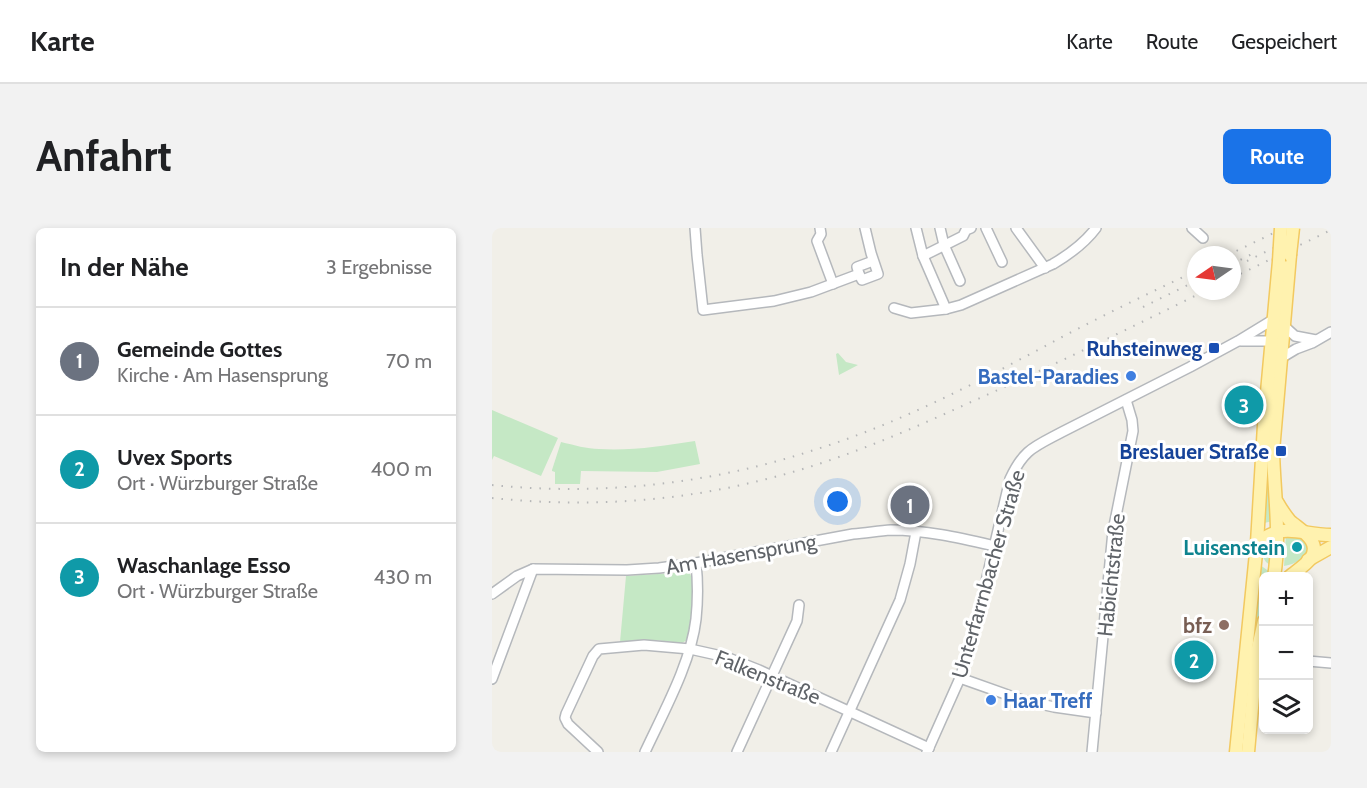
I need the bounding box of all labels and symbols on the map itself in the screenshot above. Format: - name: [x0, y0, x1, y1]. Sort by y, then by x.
- north arrow: [1187, 246, 1241, 300]
- place label: Ruhsteinweg: [1086, 336, 1202, 361]
- marker: Ruhsteinweg: [1207, 341, 1221, 355]
- place label: Bastel-Paradies: [977, 364, 1119, 389]
- marker: Bastel-Paradies: [1124, 369, 1138, 383]
- pin: 3: [1224, 382, 1263, 428]
- place label: Breslauer Straße: [1119, 439, 1269, 464]
- marker: Breslauer Straße: [1274, 444, 1288, 458]
- street label: Unterfarrnbacher Straße: [946, 467, 1030, 681]
- pin: 1: [890, 482, 930, 528]
- your location: [823, 487, 852, 516]
- street label: Habichtstraße: [1092, 512, 1130, 638]
- street label: Am Hasensprung: [664, 528, 819, 580]
- place label: Luisenstein: [1183, 535, 1285, 560]
- marker: Luisenstein: [1290, 540, 1304, 554]
- place label: bfz: [1183, 613, 1212, 638]
- marker: bfz: [1217, 618, 1231, 632]
- pin: 2: [1174, 638, 1214, 682]
- street label: Falkenstraße: [712, 645, 825, 710]
- place label: Haar Treff: [1003, 688, 1092, 713]
- marker: Haar Treff: [984, 693, 998, 707]

